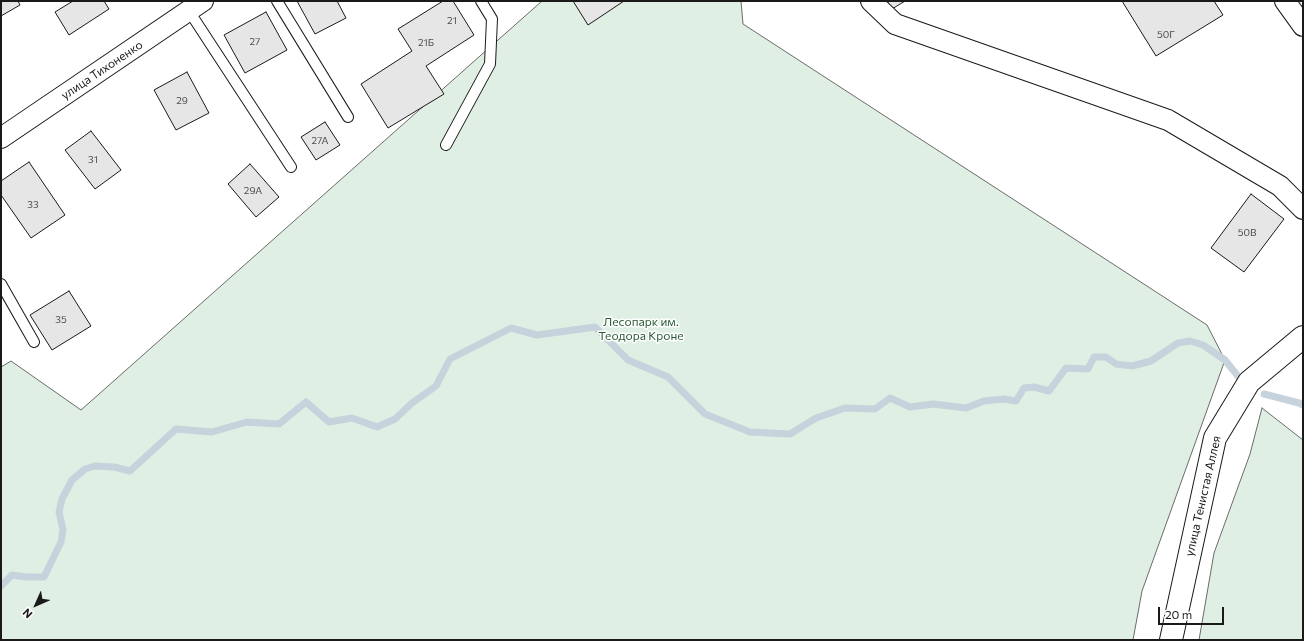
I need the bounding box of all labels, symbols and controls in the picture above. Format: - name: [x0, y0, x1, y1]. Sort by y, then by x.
- house number: 21: [447, 15, 457, 27]
- house number: 50Г: [1157, 29, 1175, 41]
- house number: 27: [250, 36, 260, 48]
- street label: улица Тихоненко: [58, 37, 146, 103]
- house number: 21Б: [418, 37, 434, 49]
- house number: 29: [176, 95, 188, 107]
- house number: 27А: [312, 135, 328, 147]
- house number: 31: [88, 154, 98, 166]
- house number: 29А: [244, 185, 262, 197]
- house number: 33: [27, 199, 39, 211]
- house number: 50В: [1238, 227, 1256, 239]
- house number: 35: [55, 314, 67, 326]
- park label: Лесопарк им. Теодора Кроне: [598, 315, 684, 343]
- street label: улица Тенистая Аллея: [1182, 434, 1224, 558]
- north arrow: [16, 585, 56, 625]
- scale bar: [1160, 599, 1226, 625]
- text: N: [20, 606, 35, 621]
- text: 20 m: [1165, 607, 1192, 621]

